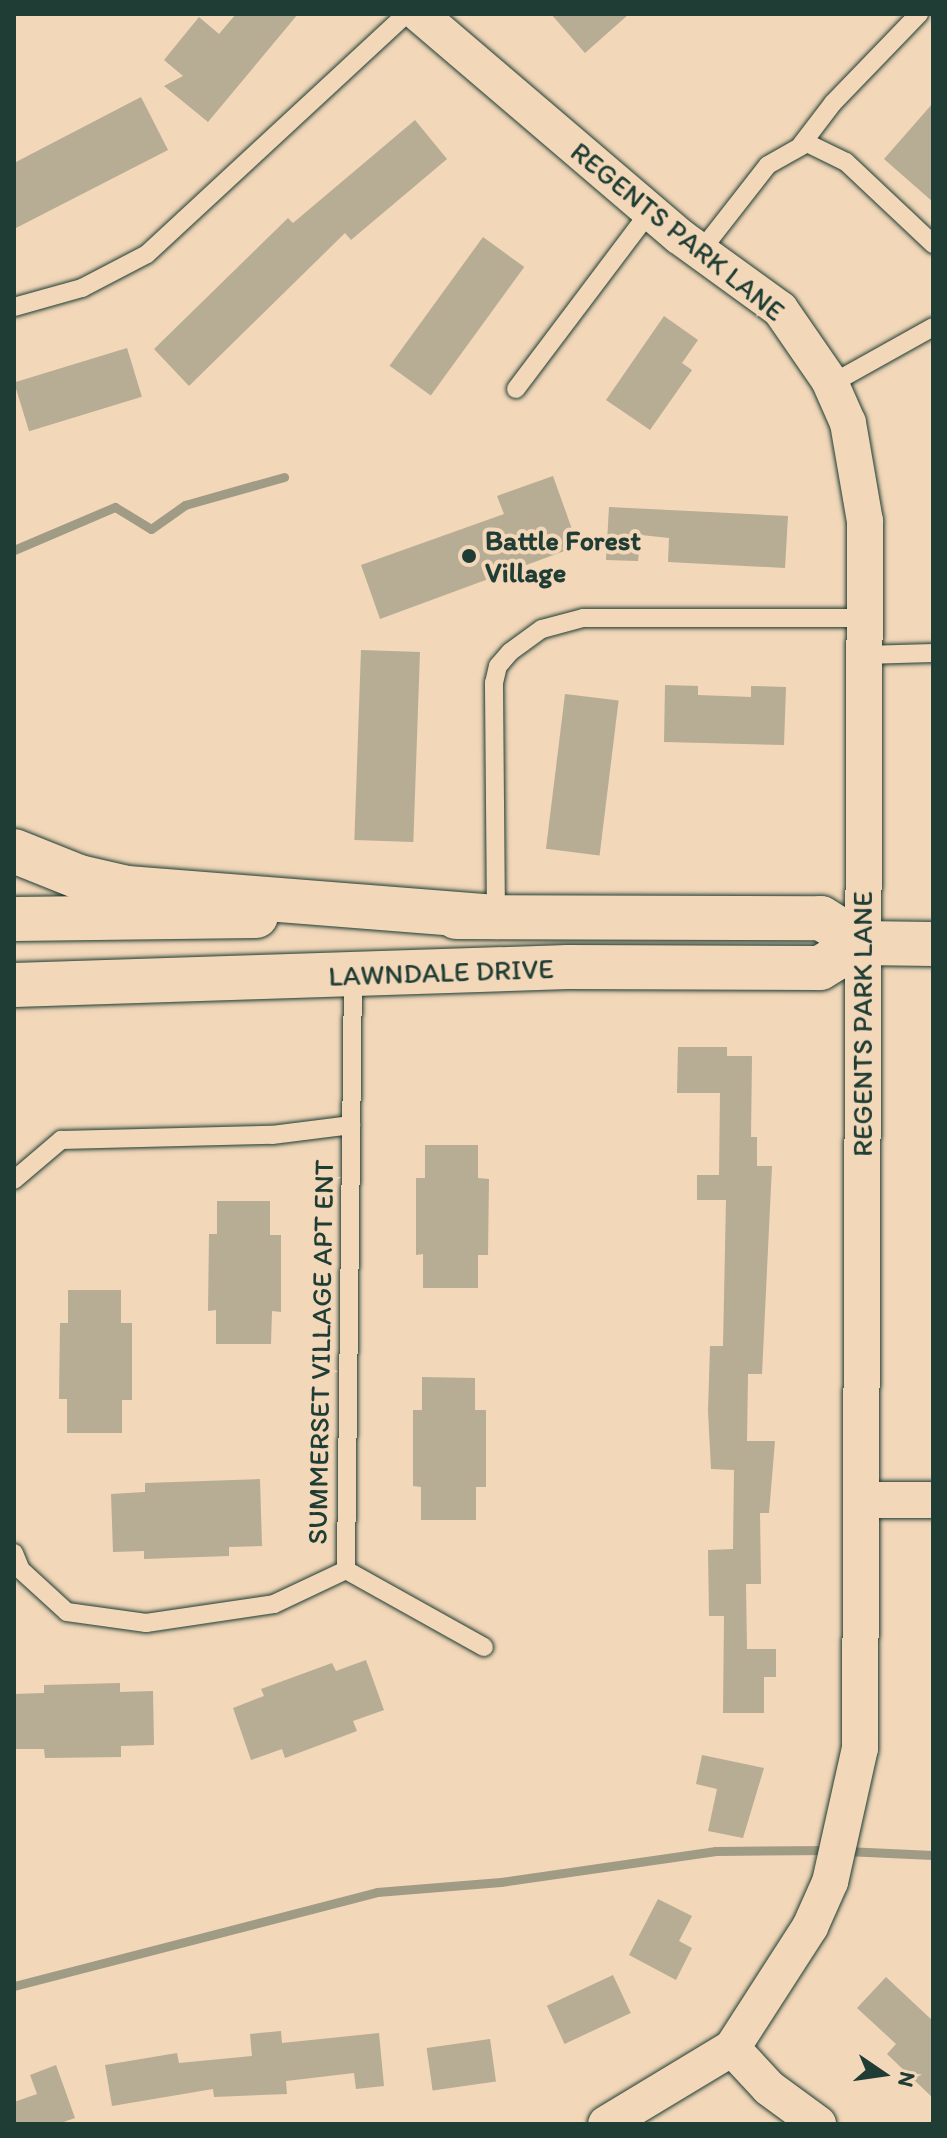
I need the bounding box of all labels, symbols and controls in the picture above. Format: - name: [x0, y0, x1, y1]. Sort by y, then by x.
- street label: REGENTS PARK LANE: [564, 134, 792, 328]
- place label: Battle Forest Village: [485, 523, 640, 589]
- marker: Battle Forest Village: [460, 547, 478, 565]
- street label: REGENTS PARK LANE: [845, 891, 879, 1157]
- street label: LAWNDALE DRIVE: [328, 951, 554, 993]
- street label: SUMMERSET VILLAGE APT ENT: [300, 1159, 340, 1545]
- north arrow: [843, 2034, 923, 2114]
- text: N: [892, 2069, 922, 2090]

